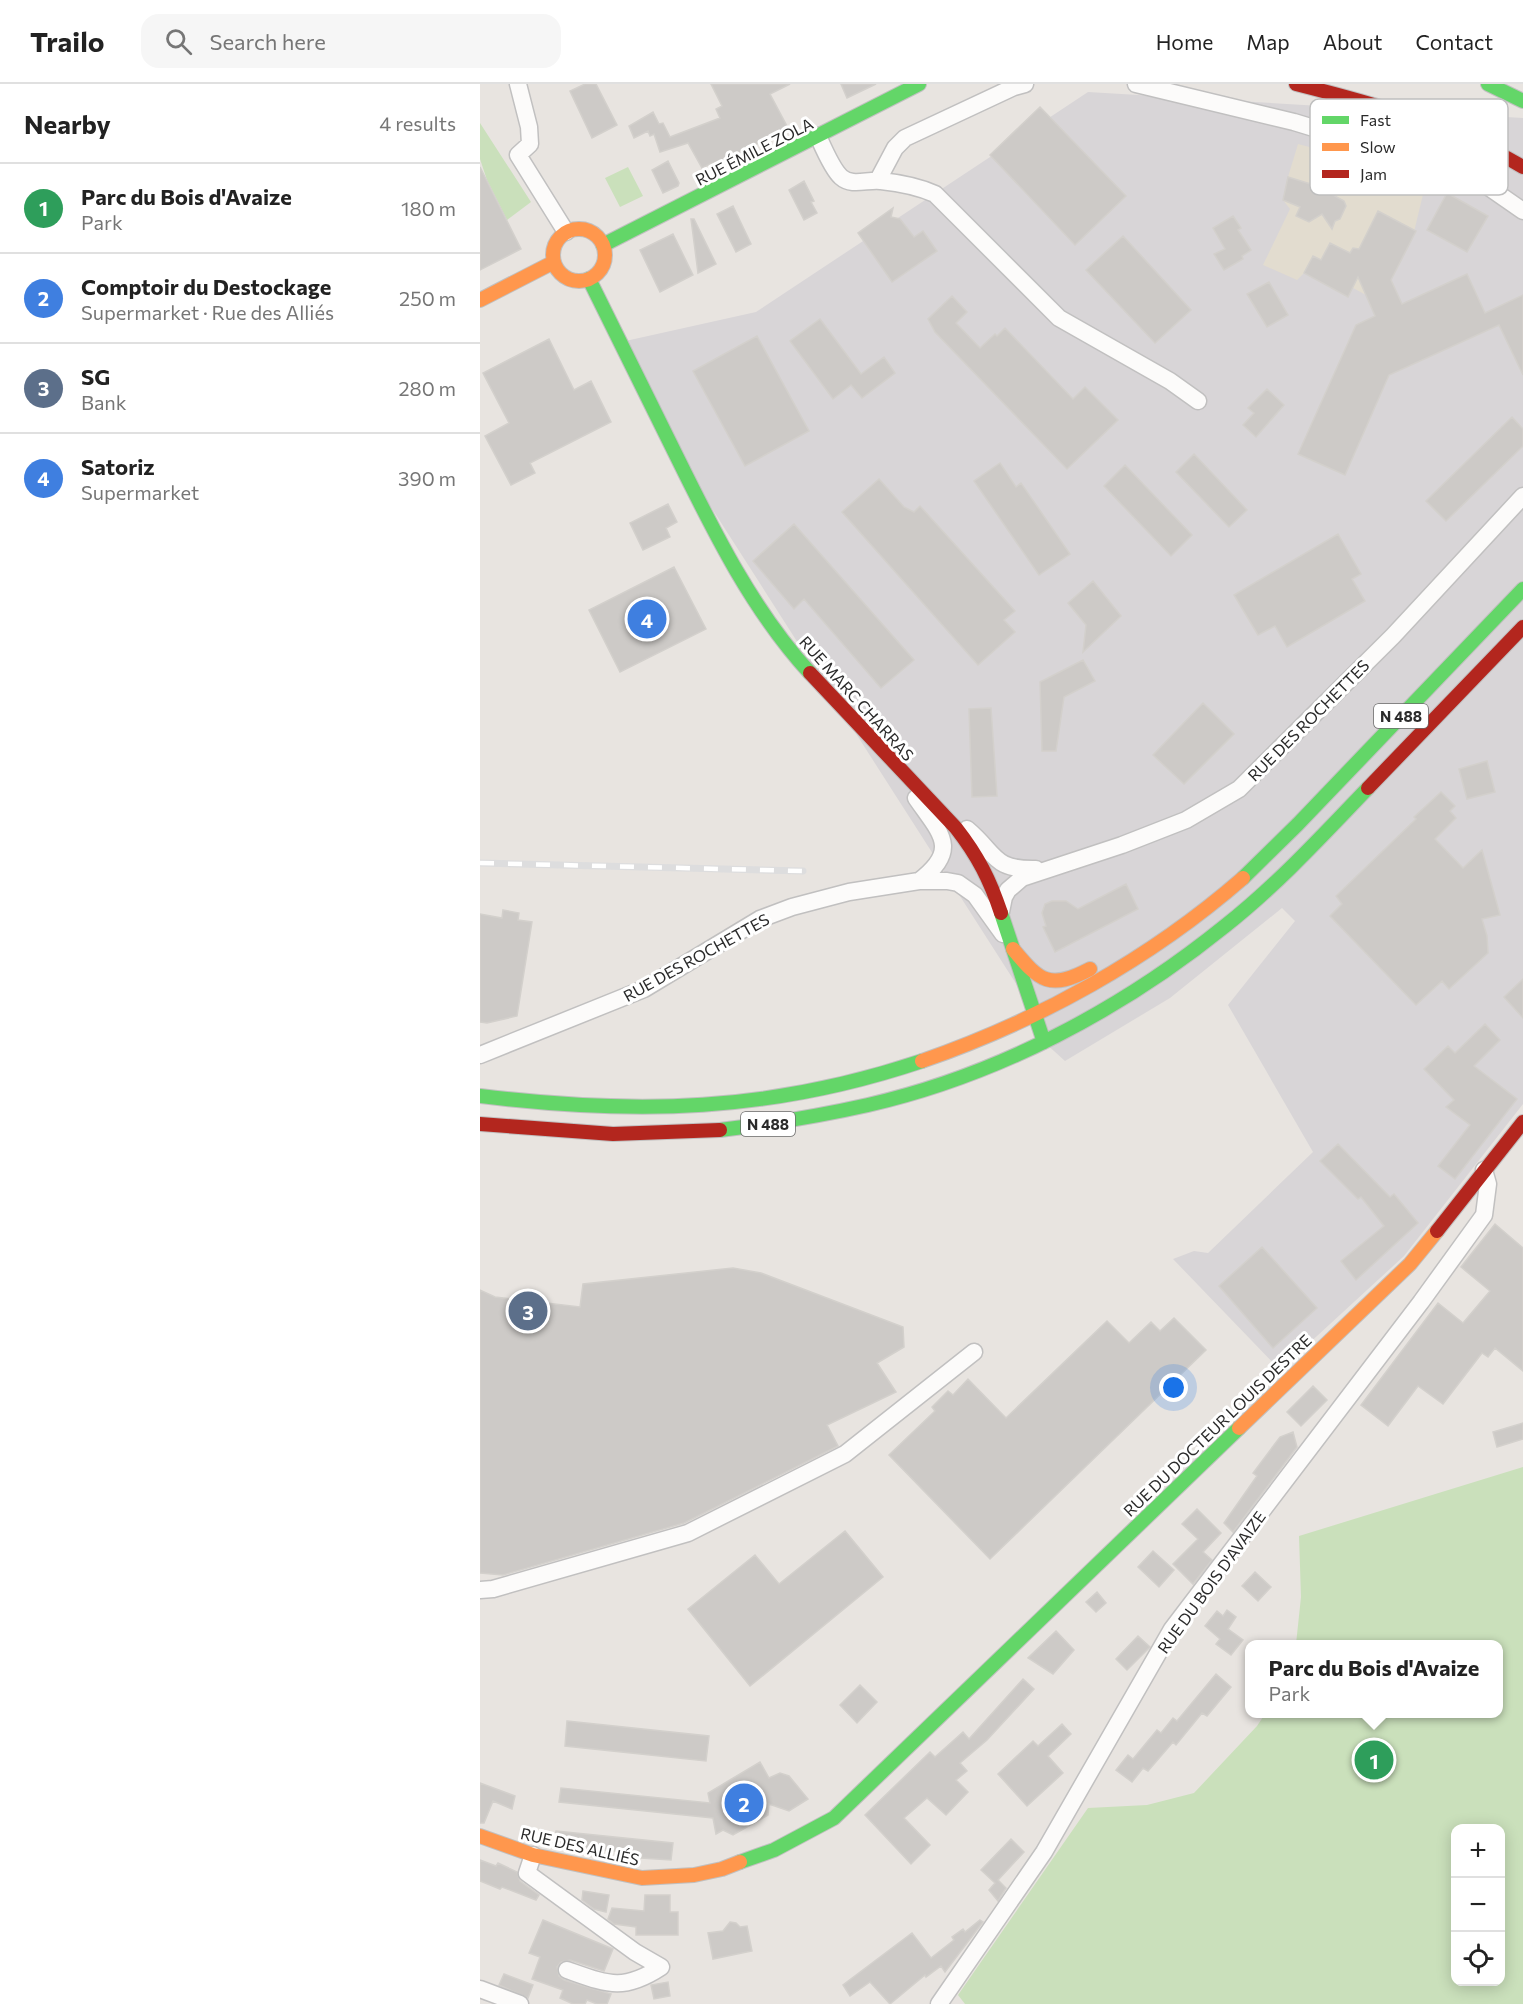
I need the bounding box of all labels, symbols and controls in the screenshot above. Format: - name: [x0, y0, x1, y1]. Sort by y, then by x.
- search box: [141, 14, 561, 68]
- text: Trailo: [30, 24, 105, 58]
- icon: search: [162, 25, 195, 58]
- text: Search here: [210, 28, 326, 55]
- text: Home: [1156, 29, 1213, 54]
- text: Map: [1246, 29, 1290, 54]
- text: About: [1323, 29, 1382, 54]
- text: Contact: [1415, 29, 1493, 54]
- legend: [1310, 99, 1508, 195]
- text: Nearby: [24, 108, 111, 139]
- text: Fast: [1360, 110, 1391, 129]
- text: 4 results: [379, 111, 456, 135]
- street label: RUE ÉMILE ZOLA: [692, 113, 816, 189]
- text: Slow: [1360, 137, 1396, 156]
- text: Jam: [1360, 164, 1387, 183]
- text: Parc du Bois d'Avaize: [81, 183, 292, 210]
- text: 1: [39, 196, 48, 220]
- text: 180 m: [401, 196, 456, 220]
- text: Park: [81, 210, 123, 234]
- text: Comptoir du Destockage: [81, 273, 331, 300]
- text: 2: [38, 286, 49, 310]
- text: 250 m: [399, 286, 456, 310]
- text: Supermarket · Rue des Alliés: [81, 300, 334, 324]
- text: SG: [81, 363, 110, 390]
- text: 3: [38, 376, 49, 400]
- text: 280 m: [398, 376, 456, 400]
- text: Bank: [81, 390, 127, 414]
- text: Satoriz: [81, 453, 155, 480]
- text: 4: [37, 466, 50, 490]
- text: 390 m: [398, 466, 456, 490]
- text: Supermarket: [81, 480, 199, 504]
- pin: 4: [628, 596, 666, 642]
- street label: RUE MARC CHARRAS: [796, 632, 918, 764]
- street label: RUE DES ROCHETTES: [1243, 655, 1373, 785]
- road number: N 488: [1374, 704, 1428, 728]
- street label: RUE DES ROCHETTES: [620, 909, 772, 1005]
- road number: N 488: [741, 1112, 795, 1136]
- pin: 3: [508, 1288, 548, 1334]
- street label: RUE DU DOCTEUR LOUIS DESTRE: [1119, 1330, 1315, 1520]
- your location: [1159, 1373, 1188, 1402]
- street label: RUE DU BOIS D'AVAIZE: [1153, 1507, 1269, 1657]
- popup: [1245, 1640, 1503, 1718]
- text: Parc du Bois d'Avaize: [1269, 1654, 1479, 1681]
- text: Park: [1269, 1681, 1310, 1705]
- pin: 1: [1354, 1738, 1394, 1782]
- pin: 2: [724, 1780, 764, 1826]
- street label: RUE DES ALLIÉS: [519, 1823, 641, 1869]
- map controls: [1451, 1824, 1505, 1986]
- button: +: [1451, 1824, 1505, 1878]
- button: −: [1451, 1878, 1505, 1932]
- button: locate: [1451, 1932, 1505, 1986]

